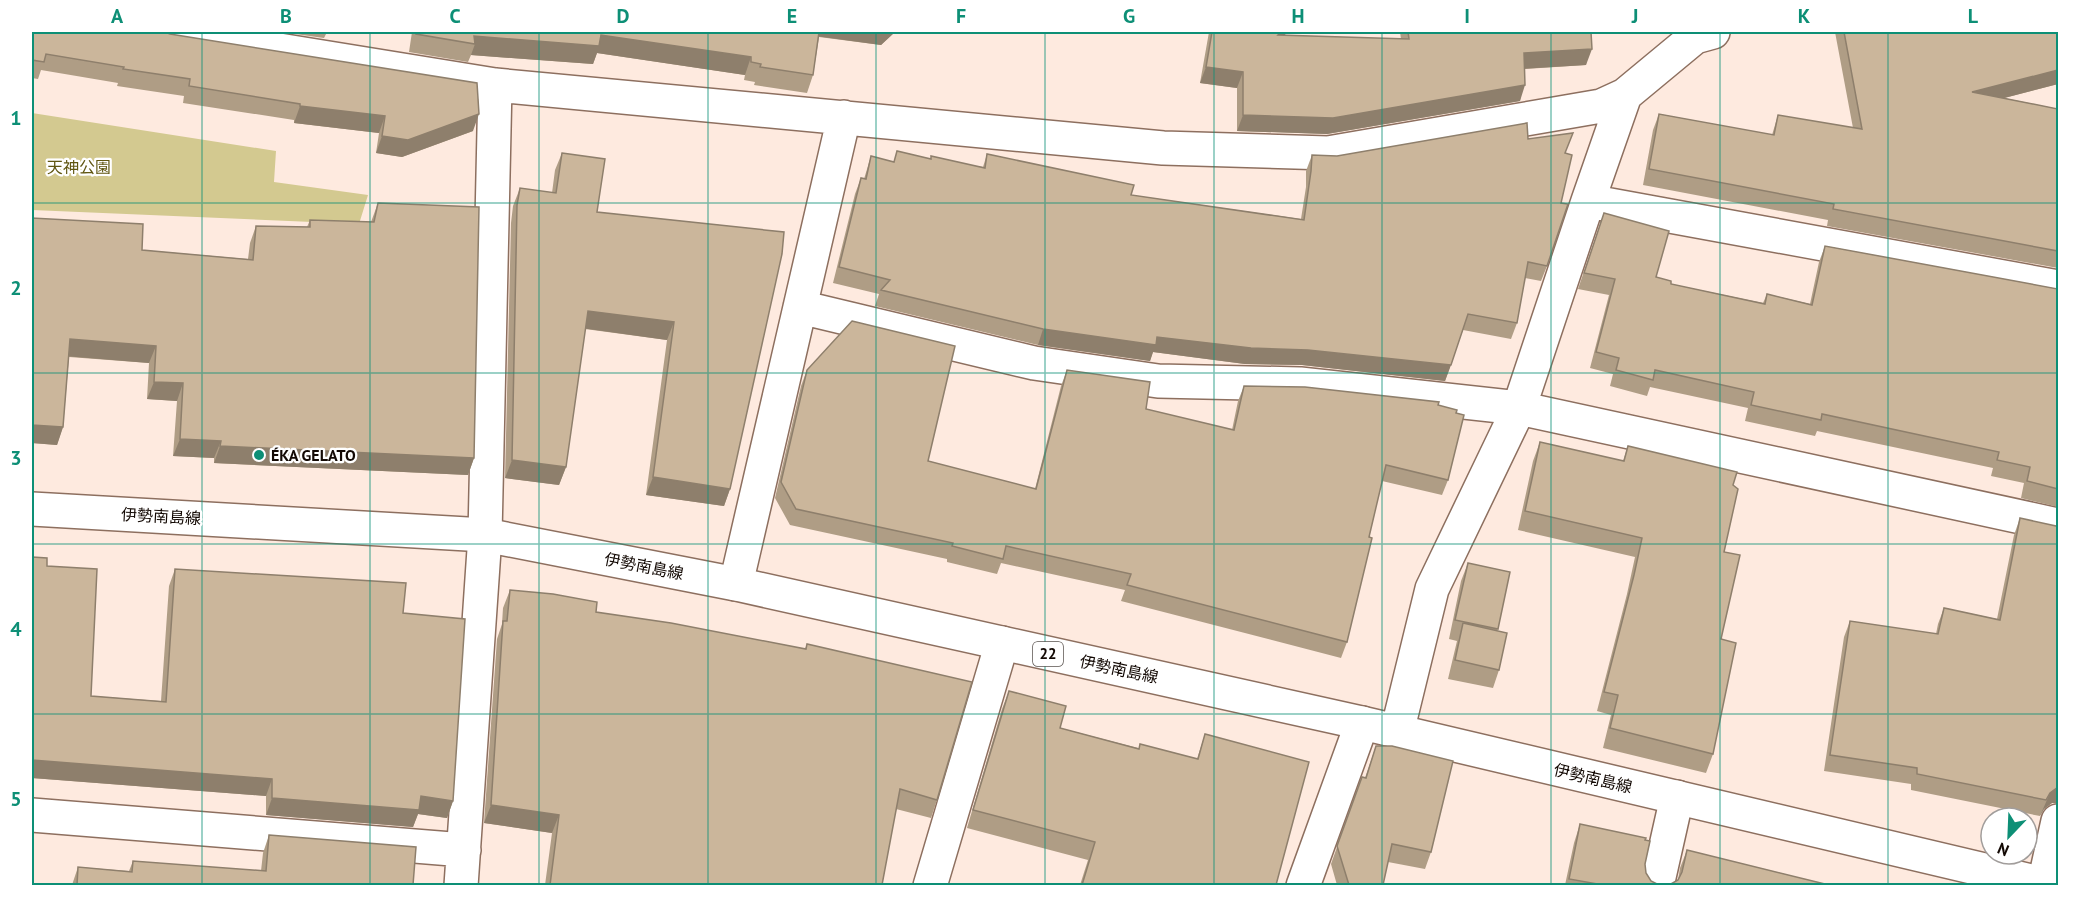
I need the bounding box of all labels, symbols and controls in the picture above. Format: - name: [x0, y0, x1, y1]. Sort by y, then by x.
- text: A: [111, 3, 124, 29]
- text: B: [280, 3, 292, 29]
- text: C: [449, 3, 461, 29]
- text: D: [617, 3, 630, 29]
- text: E: [787, 3, 797, 29]
- text: F: [956, 3, 966, 29]
- text: G: [1123, 3, 1135, 29]
- text: H: [1291, 3, 1305, 29]
- text: I: [1464, 3, 1470, 29]
- text: J: [1631, 3, 1638, 29]
- text: K: [1798, 3, 1811, 29]
- text: L: [1968, 3, 1979, 29]
- text: 1: [10, 105, 22, 131]
- park label: 天神公園: [47, 157, 111, 177]
- text: 2: [10, 275, 22, 301]
- text: 3: [10, 445, 22, 471]
- place label: ÉKA GELATO: [271, 445, 356, 465]
- marker: ÉKA GELATO: [252, 448, 266, 462]
- street label: 伊勢南島線: [121, 504, 201, 528]
- street label: 伊勢南島線: [603, 549, 685, 583]
- text: 4: [10, 616, 22, 642]
- road number: 22: [1033, 642, 1063, 666]
- street label: 伊勢南島線: [1078, 651, 1160, 687]
- street label: 伊勢南島線: [1552, 759, 1634, 797]
- text: 5: [10, 786, 22, 812]
- north arrow: [1979, 806, 2039, 866]
- text: N: [1994, 839, 2012, 861]

